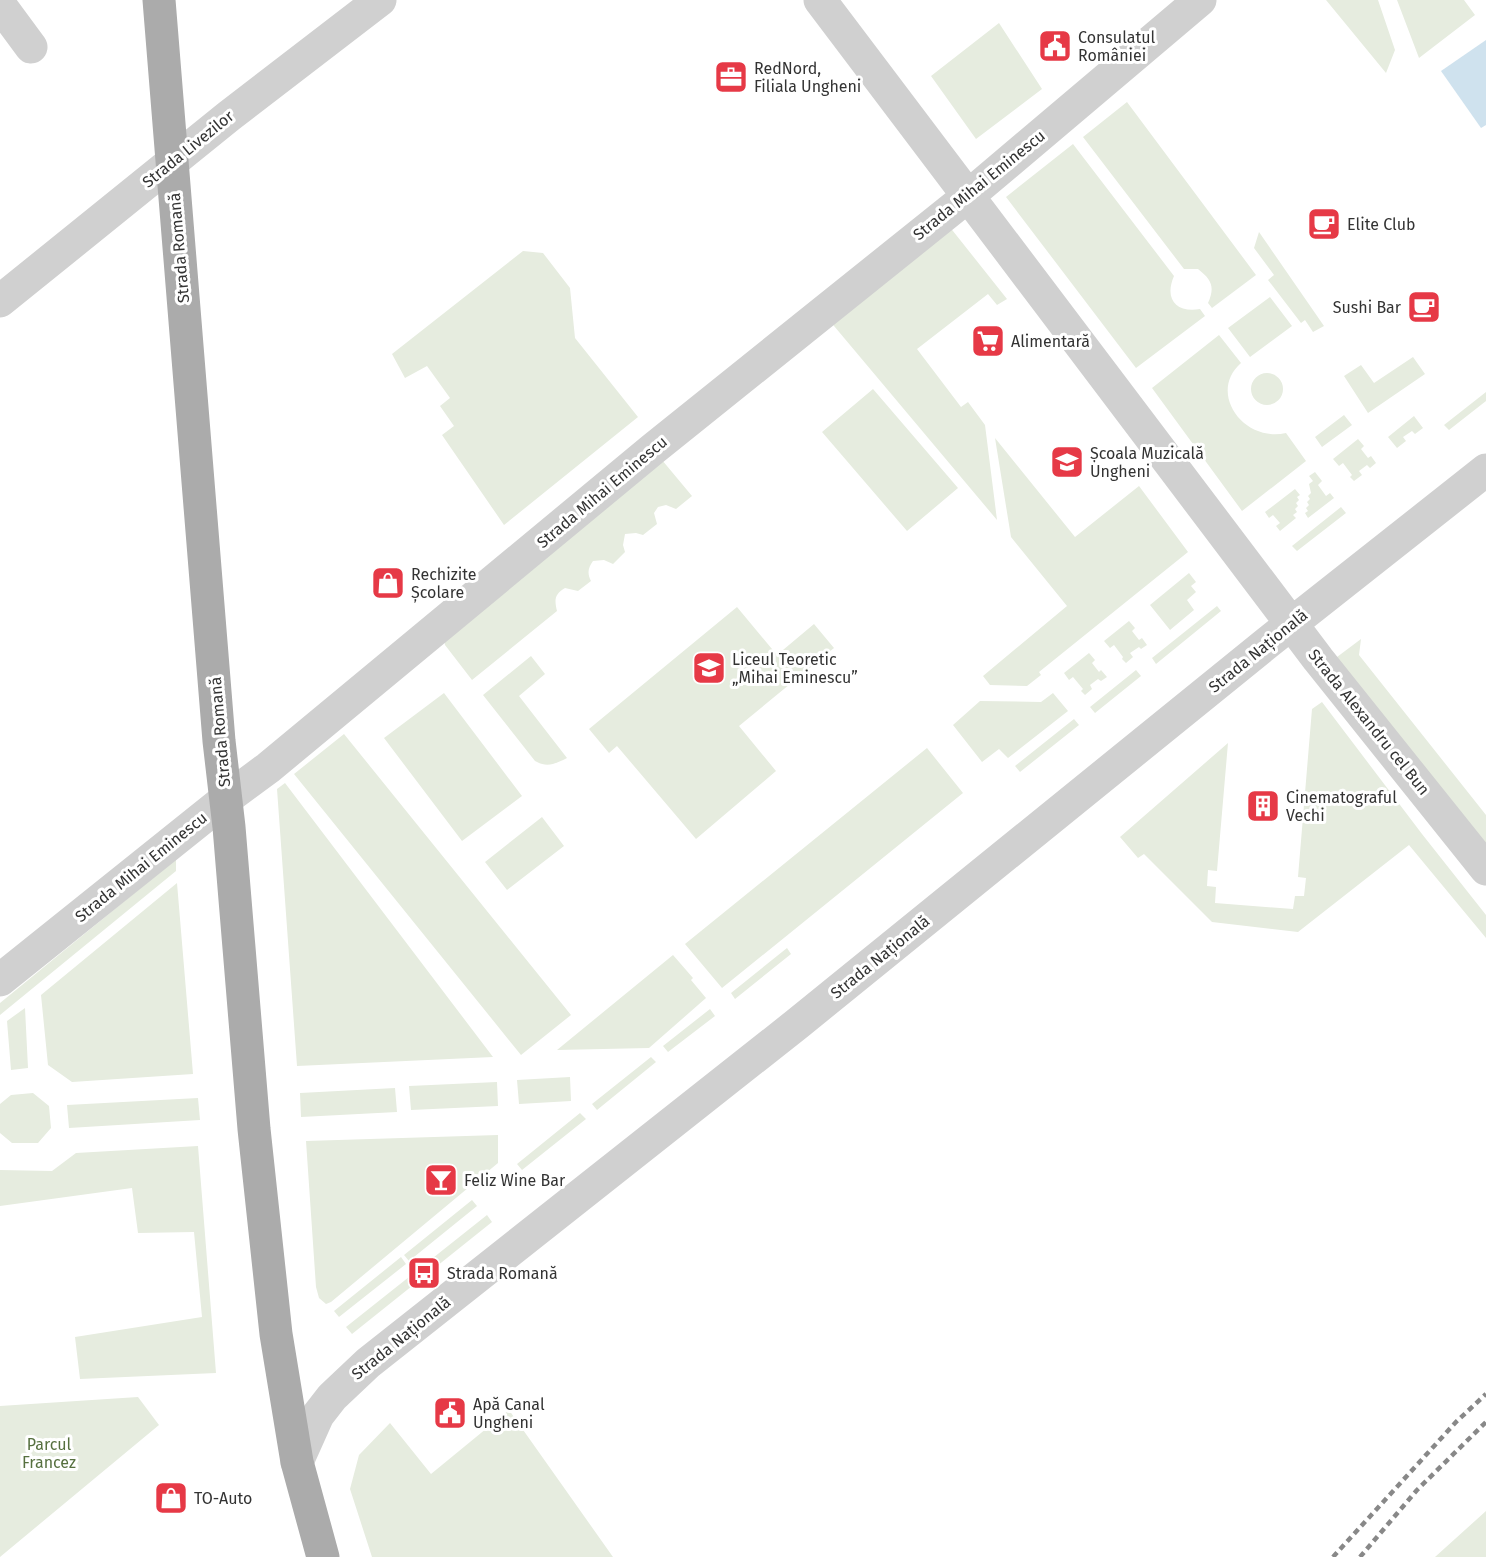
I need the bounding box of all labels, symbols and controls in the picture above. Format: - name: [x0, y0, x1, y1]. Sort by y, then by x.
- public building icon: Consulatul României: [1037, 28, 1073, 64]
- place label: Consulatul României: [1078, 28, 1156, 65]
- office icon: RedNord, Filiala Ungheni: [713, 59, 749, 95]
- place label: RedNord, Filiala Ungheni: [754, 59, 861, 96]
- street label: Strada Livezilor: [139, 106, 238, 192]
- street label: Strada Mihai Eminescu: [909, 126, 1049, 244]
- street label: Strada Romană: [165, 192, 193, 304]
- cafe icon: Elite Club: [1306, 206, 1342, 242]
- place label: Elite Club: [1347, 215, 1415, 234]
- cafe icon: Sushi Bar: [1406, 289, 1442, 325]
- place label: Sushi Bar: [1333, 298, 1402, 317]
- supermarket icon: Alimentară: [970, 323, 1006, 359]
- place label: Alimentară: [1011, 332, 1090, 351]
- street label: Strada Mihai Eminescu: [533, 432, 671, 552]
- school or university icon: Școala Muzicală Ungheni: [1049, 444, 1085, 480]
- place label: Școala Muzicală Ungheni: [1090, 444, 1204, 481]
- shop icon: Rechizite Școlare: [370, 565, 406, 601]
- place label: Rechizite Școlare: [411, 565, 476, 603]
- street label: Strada Națională: [1205, 605, 1312, 697]
- street label: Strada Alexandru cel Bun: [1304, 645, 1434, 799]
- school or university icon: Liceul Teoretic „Mihai Eminescu”: [691, 650, 727, 686]
- place label: Liceul Teoretic „Mihai Eminescu”: [732, 650, 858, 687]
- street label: Strada Romană: [206, 676, 234, 788]
- building icon: Cinematograful Vechi: [1245, 788, 1281, 824]
- place label: Cinematograful Vechi: [1286, 788, 1397, 825]
- street label: Strada Mihai Eminescu: [71, 808, 211, 926]
- street label: Strada Națională: [827, 911, 934, 1003]
- bar icon: Feliz Wine Bar: [423, 1162, 459, 1198]
- place label: Feliz Wine Bar: [464, 1171, 566, 1190]
- bus stop icon: Strada Romană: [406, 1255, 442, 1291]
- place label: Strada Romană: [447, 1264, 558, 1283]
- street label: Strada Națională: [348, 1292, 455, 1384]
- public building icon: Apă Canal Ungheni: [432, 1395, 468, 1431]
- place label: Apă Canal Ungheni: [473, 1395, 545, 1432]
- park label: Parcul Francez: [22, 1435, 76, 1472]
- shop icon: TO-Auto: [153, 1480, 189, 1516]
- place label: TO-Auto: [194, 1489, 252, 1508]

